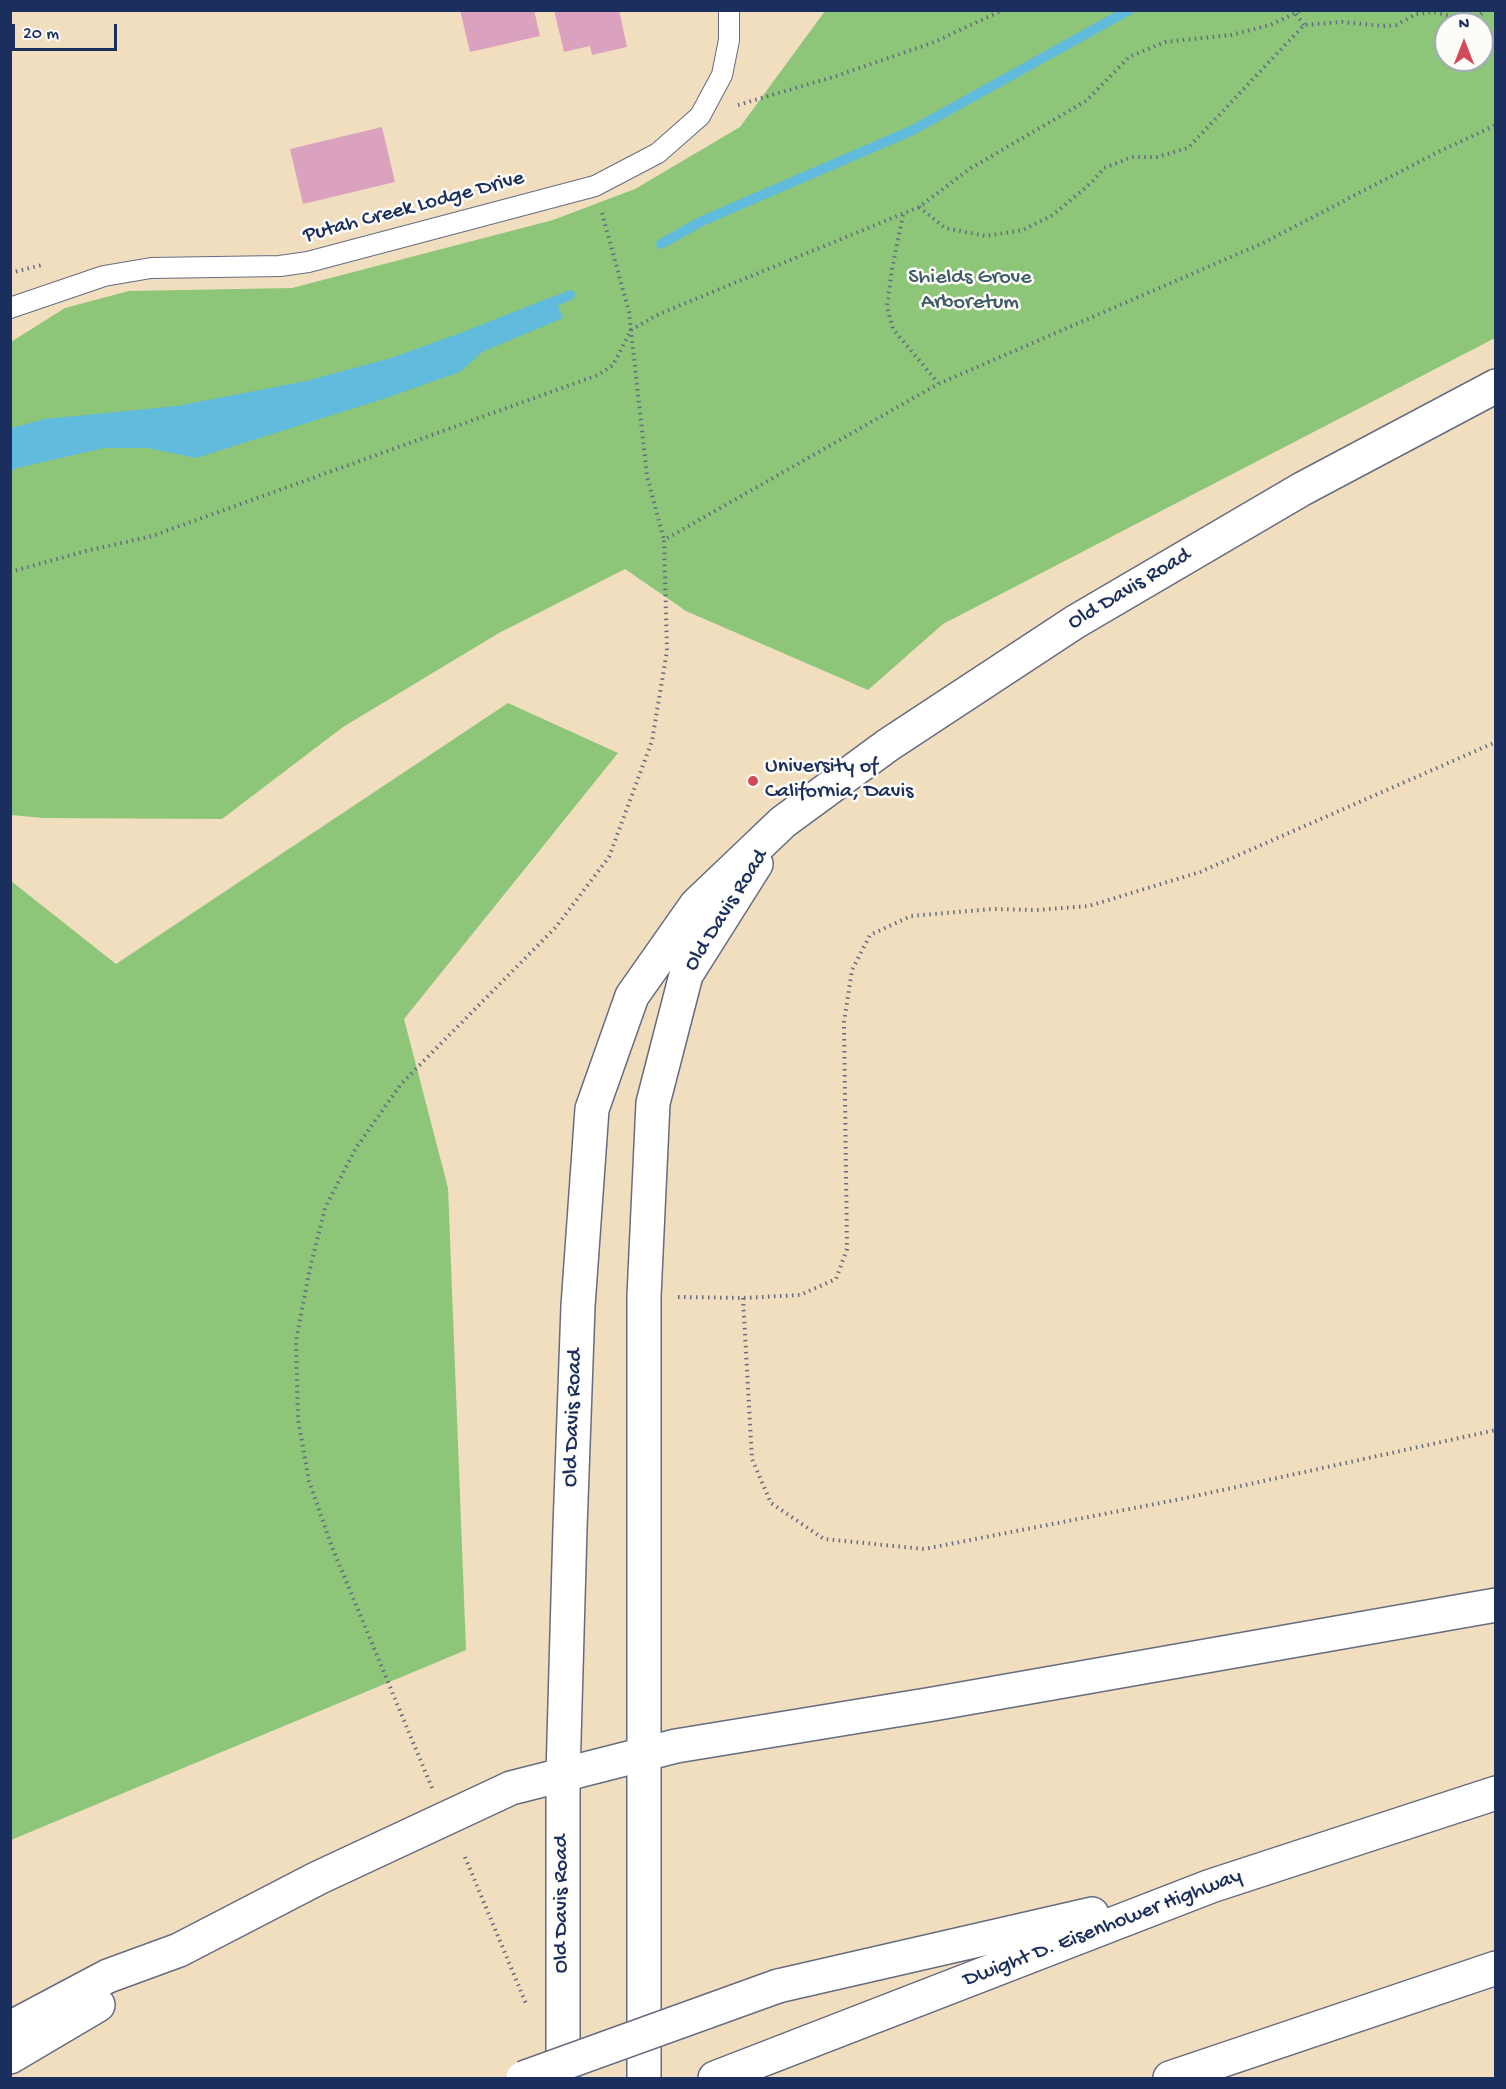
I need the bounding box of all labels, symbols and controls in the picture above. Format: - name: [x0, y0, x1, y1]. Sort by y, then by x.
- scale bar: [15, 12, 120, 50]
- north arrow: [1434, 12, 1494, 72]
- text: N: [1459, 16, 1469, 35]
- text: 20 m: [23, 24, 59, 45]
- street label: Putah Creek Lodge Drive: [301, 166, 527, 250]
- park label: Shields Grove Arboretum: [908, 266, 1032, 318]
- street label: Old Davis Road: [1064, 543, 1196, 637]
- place label: University of California, Davis: [765, 755, 913, 806]
- marker: University of California, Davis: [746, 774, 760, 788]
- street label: Old Davis Road: [679, 845, 775, 977]
- street label: Old Davis Road: [558, 1348, 590, 1488]
- street label: Old Davis Road: [550, 1835, 576, 1973]
- street label: Dwight D. Eisenhower Highway: [960, 1864, 1246, 1994]

